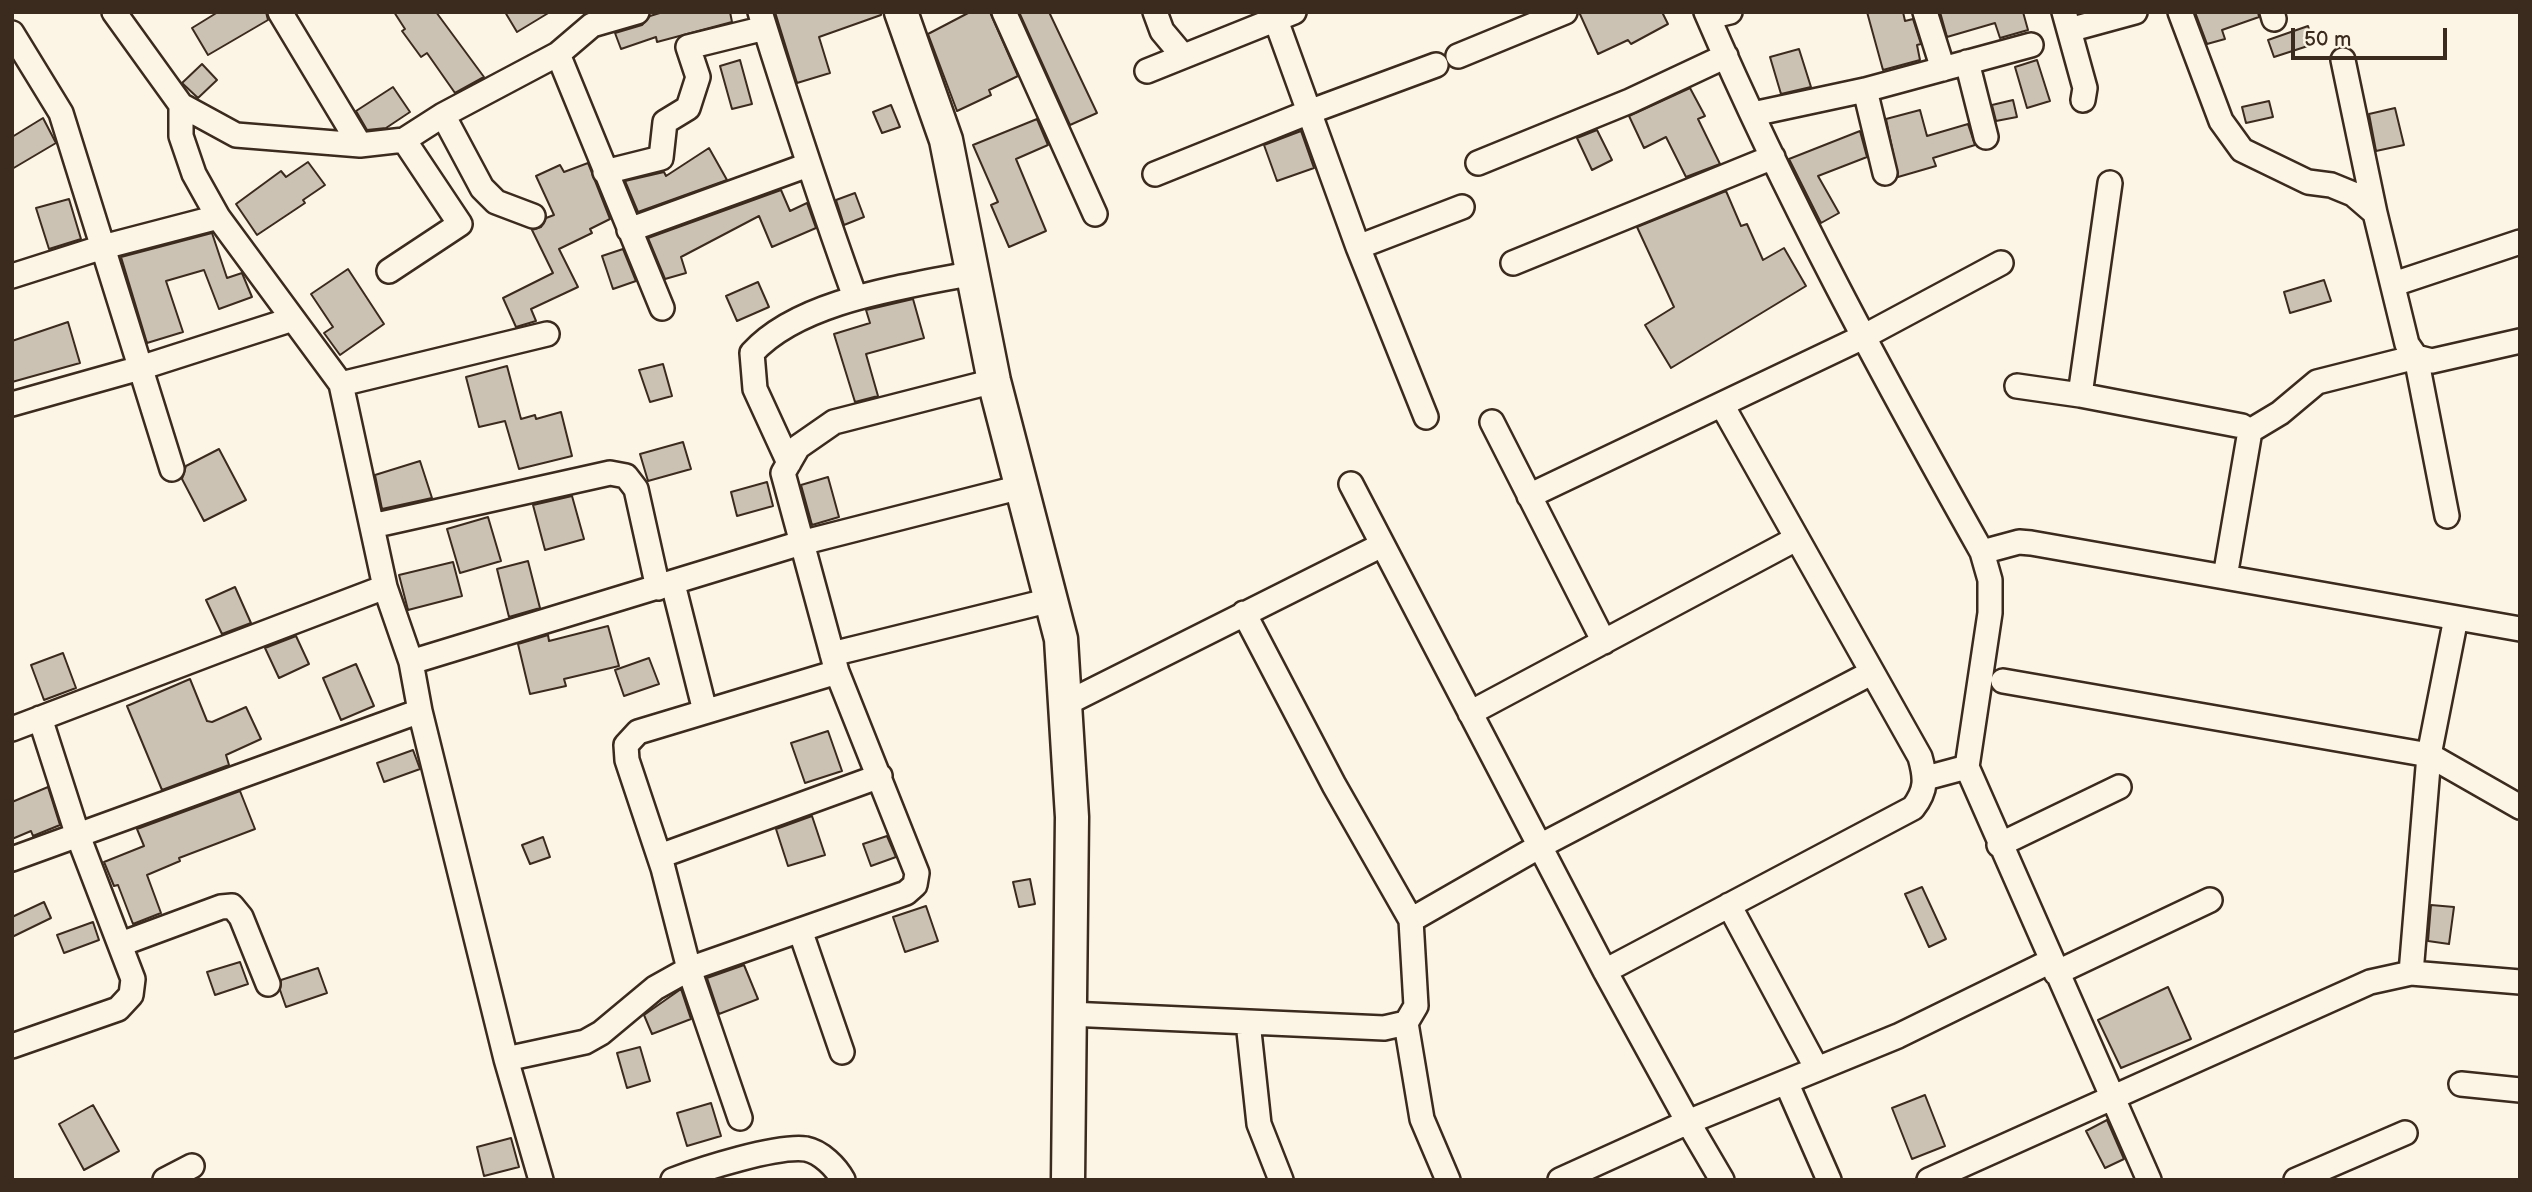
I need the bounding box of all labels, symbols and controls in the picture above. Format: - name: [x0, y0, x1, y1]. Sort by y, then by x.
- scale bar: [2294, 14, 2450, 58]
- text: 50 m: [2304, 27, 2351, 52]

